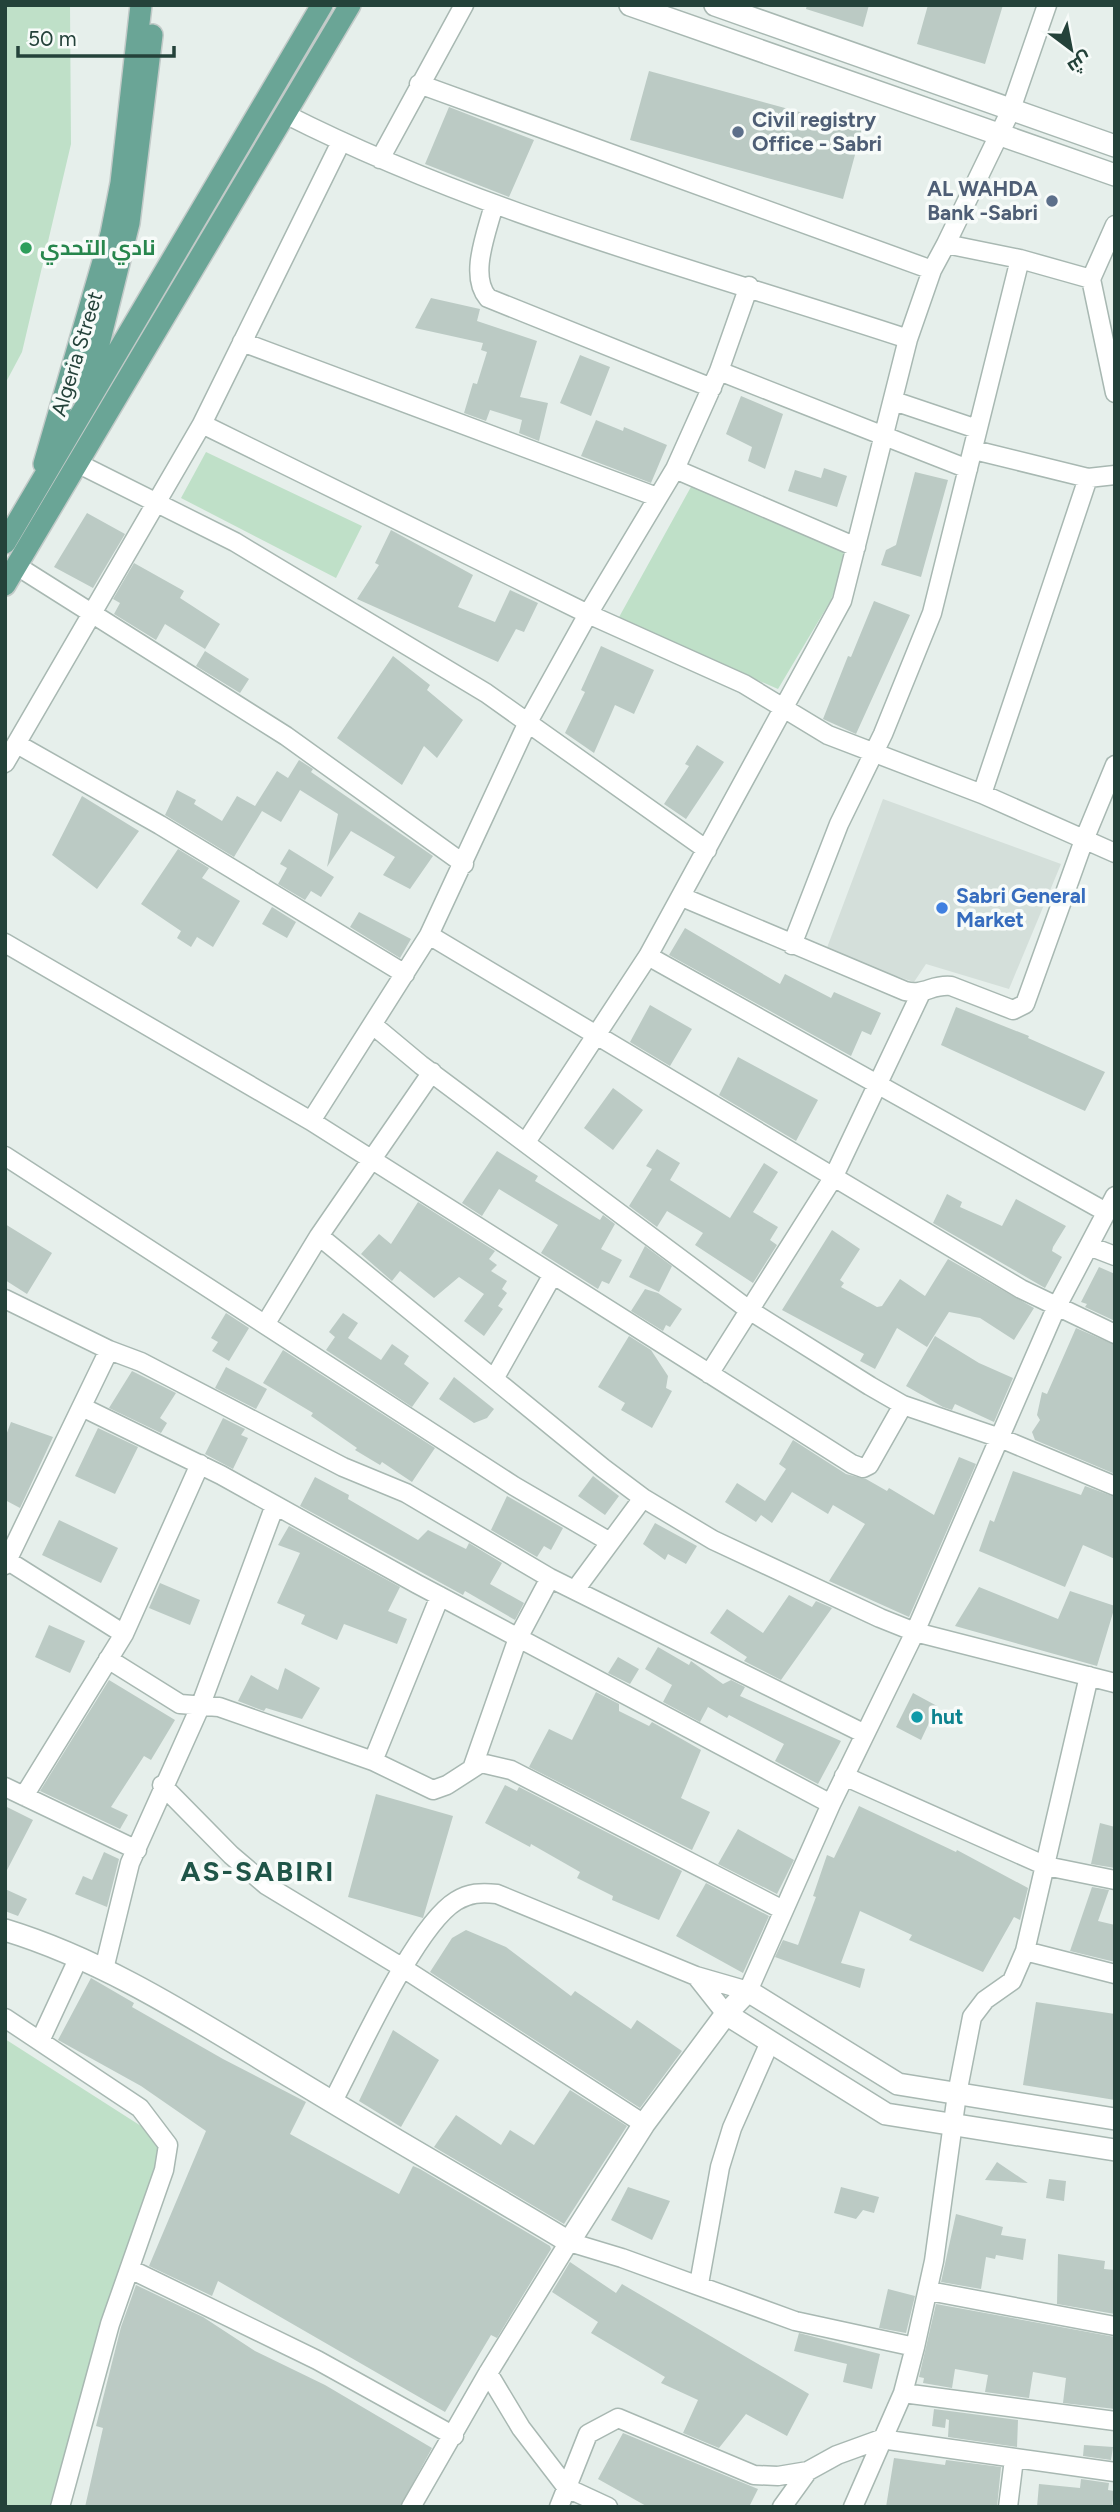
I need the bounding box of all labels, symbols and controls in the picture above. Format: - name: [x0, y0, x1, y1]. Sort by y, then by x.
- scale bar: [18, 14, 173, 58]
- north arrow: [1036, 14, 1106, 84]
- text: 50 m: [28, 26, 77, 51]
- text: ش: [1063, 47, 1096, 79]
- place label: Civil registry Office - Sabri: [752, 107, 882, 156]
- marker: Civil registry Office - Sabri: [730, 124, 746, 140]
- place label: AL WAHDA Bank -Sabri: [927, 176, 1038, 225]
- marker: AL WAHDA Bank -Sabri: [1044, 193, 1060, 209]
- place label: نادي التحدي: [40, 235, 156, 265]
- marker: نادي التحدي: [18, 240, 34, 256]
- street label: Algeria Street: [46, 288, 107, 419]
- place label: Sabri General Market: [956, 883, 1086, 932]
- marker: Sabri General Market: [934, 900, 950, 916]
- place label: hut: [931, 1704, 963, 1729]
- marker: hut: [909, 1709, 925, 1725]
- district label: AS-SABIRI: [181, 1854, 335, 1888]

